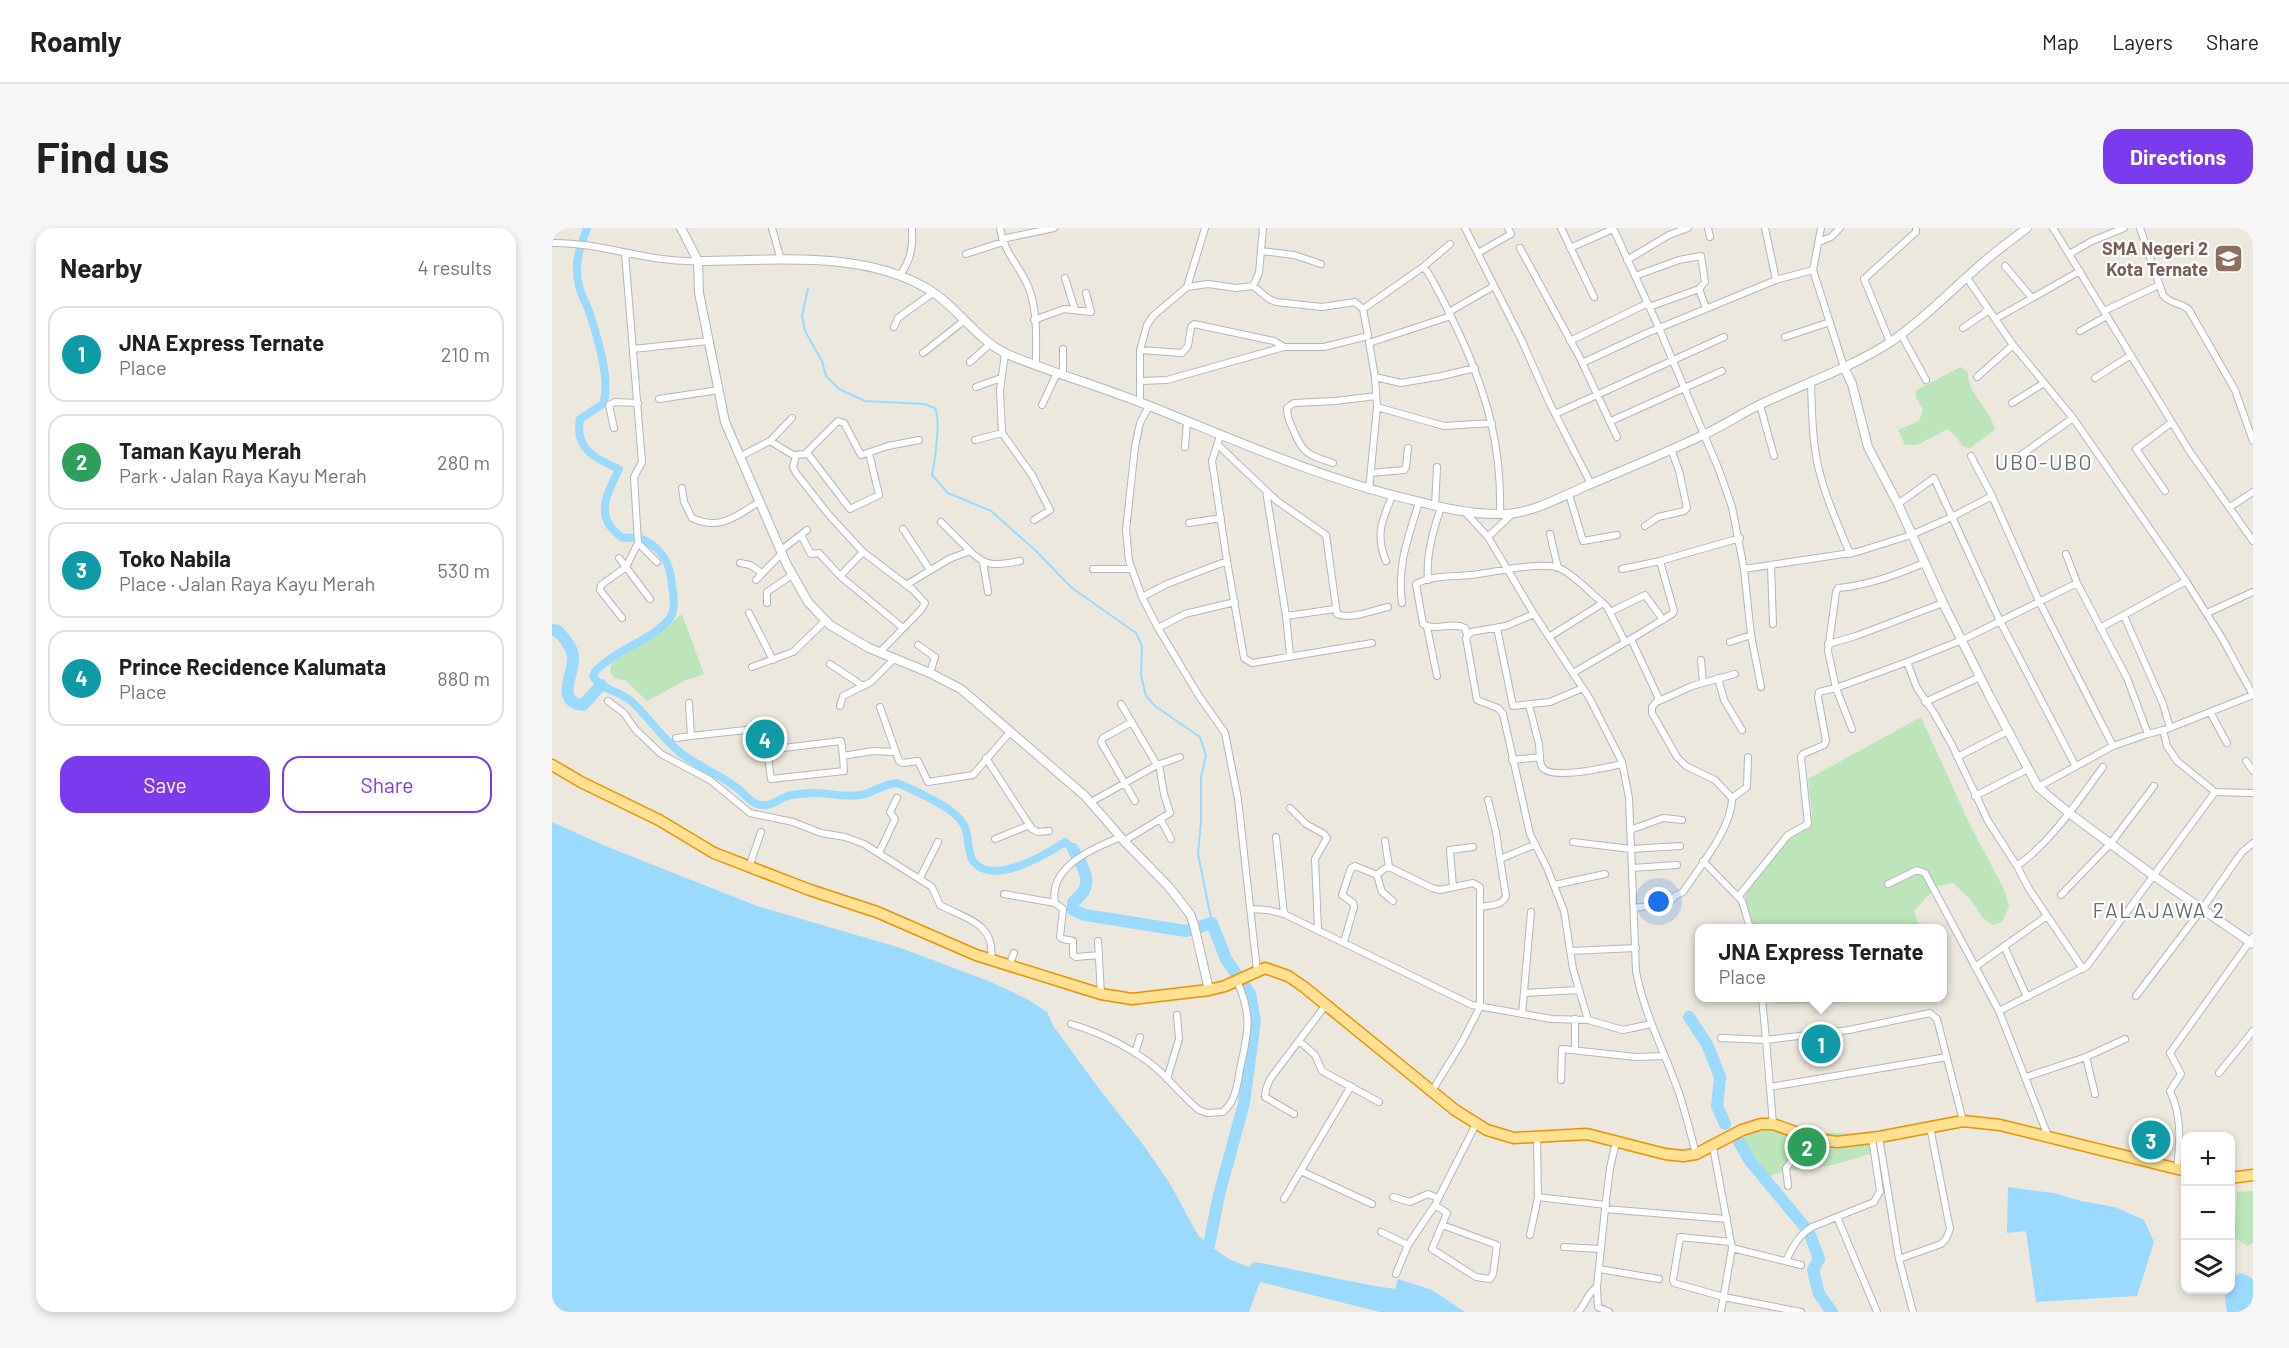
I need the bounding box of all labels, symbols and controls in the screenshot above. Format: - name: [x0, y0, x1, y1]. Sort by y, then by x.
- text: Roamly: [30, 24, 122, 58]
- text: Map: [2042, 29, 2079, 54]
- text: Layers: [2112, 29, 2173, 54]
- text: Share: [2206, 29, 2259, 54]
- button: Directions: [2103, 129, 2253, 184]
- text: Find us: [36, 131, 169, 181]
- place label: SMA Negeri 2 Kota Ternate: [2102, 237, 2208, 280]
- school or university icon: SMA Negeri 2 Kota Ternate: [2213, 242, 2245, 274]
- text: Nearby: [60, 252, 142, 283]
- text: 4 results: [417, 255, 492, 279]
- text: JNA Express Ternate: [119, 329, 324, 355]
- text: 1: [78, 342, 85, 366]
- text: 210 m: [441, 342, 490, 366]
- text: Place: [119, 355, 167, 379]
- text: Taman Kayu Merah: [119, 437, 301, 463]
- district label: UBO-UBO: [1995, 449, 2093, 474]
- text: 2: [76, 450, 87, 474]
- text: 280 m: [437, 450, 490, 474]
- text: Park · Jalan Raya Kayu Merah: [119, 463, 367, 487]
- text: Toko Nabila: [119, 545, 231, 571]
- text: 3: [76, 558, 87, 582]
- text: 530 m: [438, 558, 490, 582]
- text: Place · Jalan Raya Kayu Merah: [119, 571, 375, 595]
- text: Prince Recidence Kalumata: [119, 653, 386, 679]
- text: 4: [75, 666, 88, 690]
- text: 880 m: [437, 666, 490, 690]
- text: Place: [119, 679, 167, 703]
- pin: 4: [746, 716, 784, 762]
- button: Save: [60, 756, 270, 813]
- button: Share: [282, 756, 492, 813]
- your location: [1644, 887, 1673, 916]
- district label: FALAJAWA 2: [2093, 897, 2225, 922]
- popup: [1695, 924, 1947, 1002]
- text: JNA Express Ternate: [1718, 938, 1924, 964]
- text: Place: [1718, 964, 1766, 988]
- pin: 1: [1802, 1022, 1840, 1066]
- pin: 3: [2132, 1118, 2170, 1162]
- pin: 2: [1788, 1124, 1826, 1170]
- map controls: [2181, 1132, 2235, 1294]
- button: +: [2181, 1132, 2235, 1186]
- button: −: [2181, 1186, 2235, 1240]
- button: layers: [2181, 1240, 2235, 1294]

